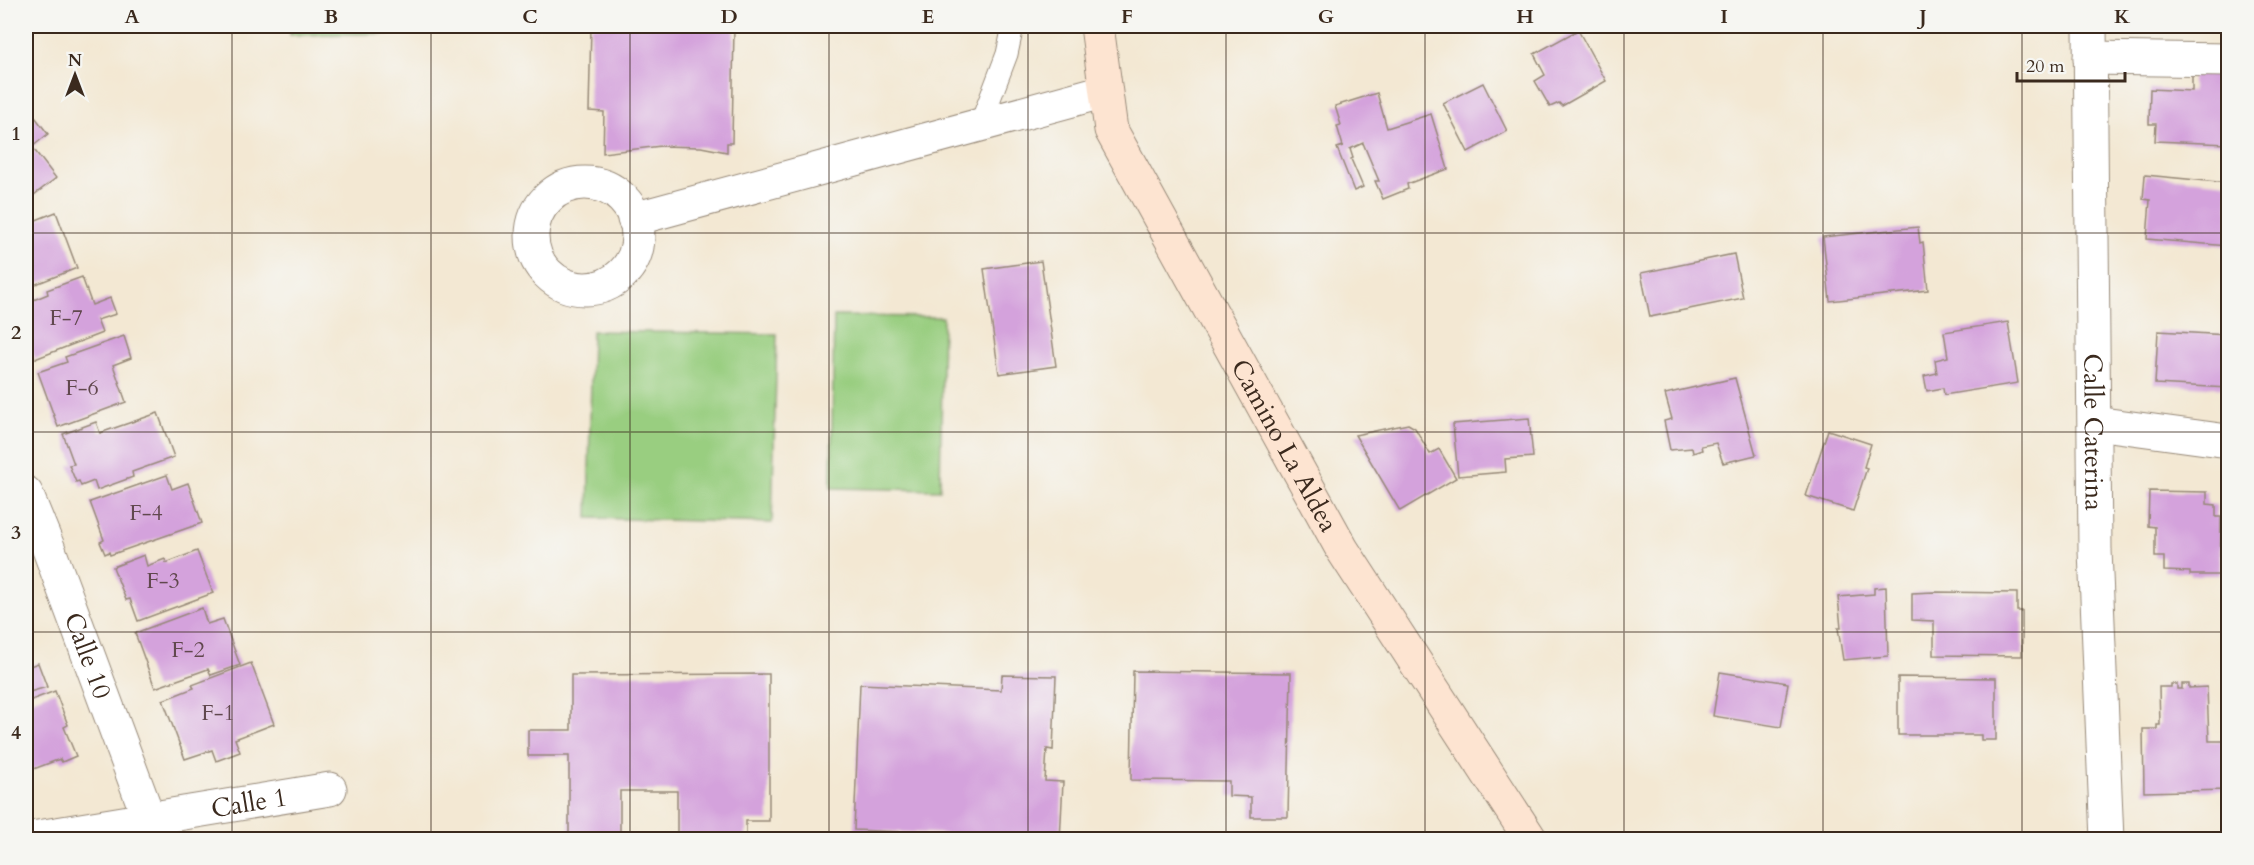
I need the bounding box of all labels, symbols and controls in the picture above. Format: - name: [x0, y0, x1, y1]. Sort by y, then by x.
- text: A: [124, 3, 140, 30]
- text: B: [324, 3, 338, 30]
- text: C: [522, 3, 538, 30]
- text: D: [720, 3, 738, 30]
- text: E: [922, 3, 934, 30]
- text: F: [1121, 3, 1133, 30]
- text: G: [1318, 3, 1334, 30]
- text: H: [1516, 3, 1534, 30]
- text: I: [1720, 3, 1728, 30]
- text: J: [1916, 3, 1927, 30]
- text: K: [2114, 3, 2131, 30]
- north arrow: [45, 45, 105, 105]
- scale bar: [2017, 45, 2125, 83]
- text: N: [68, 50, 82, 72]
- text: 20 m: [2026, 54, 2065, 79]
- text: 1: [11, 120, 21, 147]
- house number: F-7: [49, 303, 83, 333]
- text: 2: [11, 319, 21, 346]
- street label: Camino La Aldea: [1223, 353, 1346, 538]
- street label: Calle Caterina: [2075, 353, 2112, 511]
- house number: F-6: [65, 373, 99, 403]
- house number: F-4: [129, 498, 163, 528]
- text: 3: [11, 519, 21, 546]
- house number: F-3: [146, 566, 180, 596]
- street label: Calle 10: [56, 607, 120, 704]
- house number: F-2: [171, 635, 205, 665]
- house number: F-1: [201, 698, 235, 728]
- text: 4: [11, 719, 21, 746]
- street label: Calle 1: [208, 779, 290, 826]

